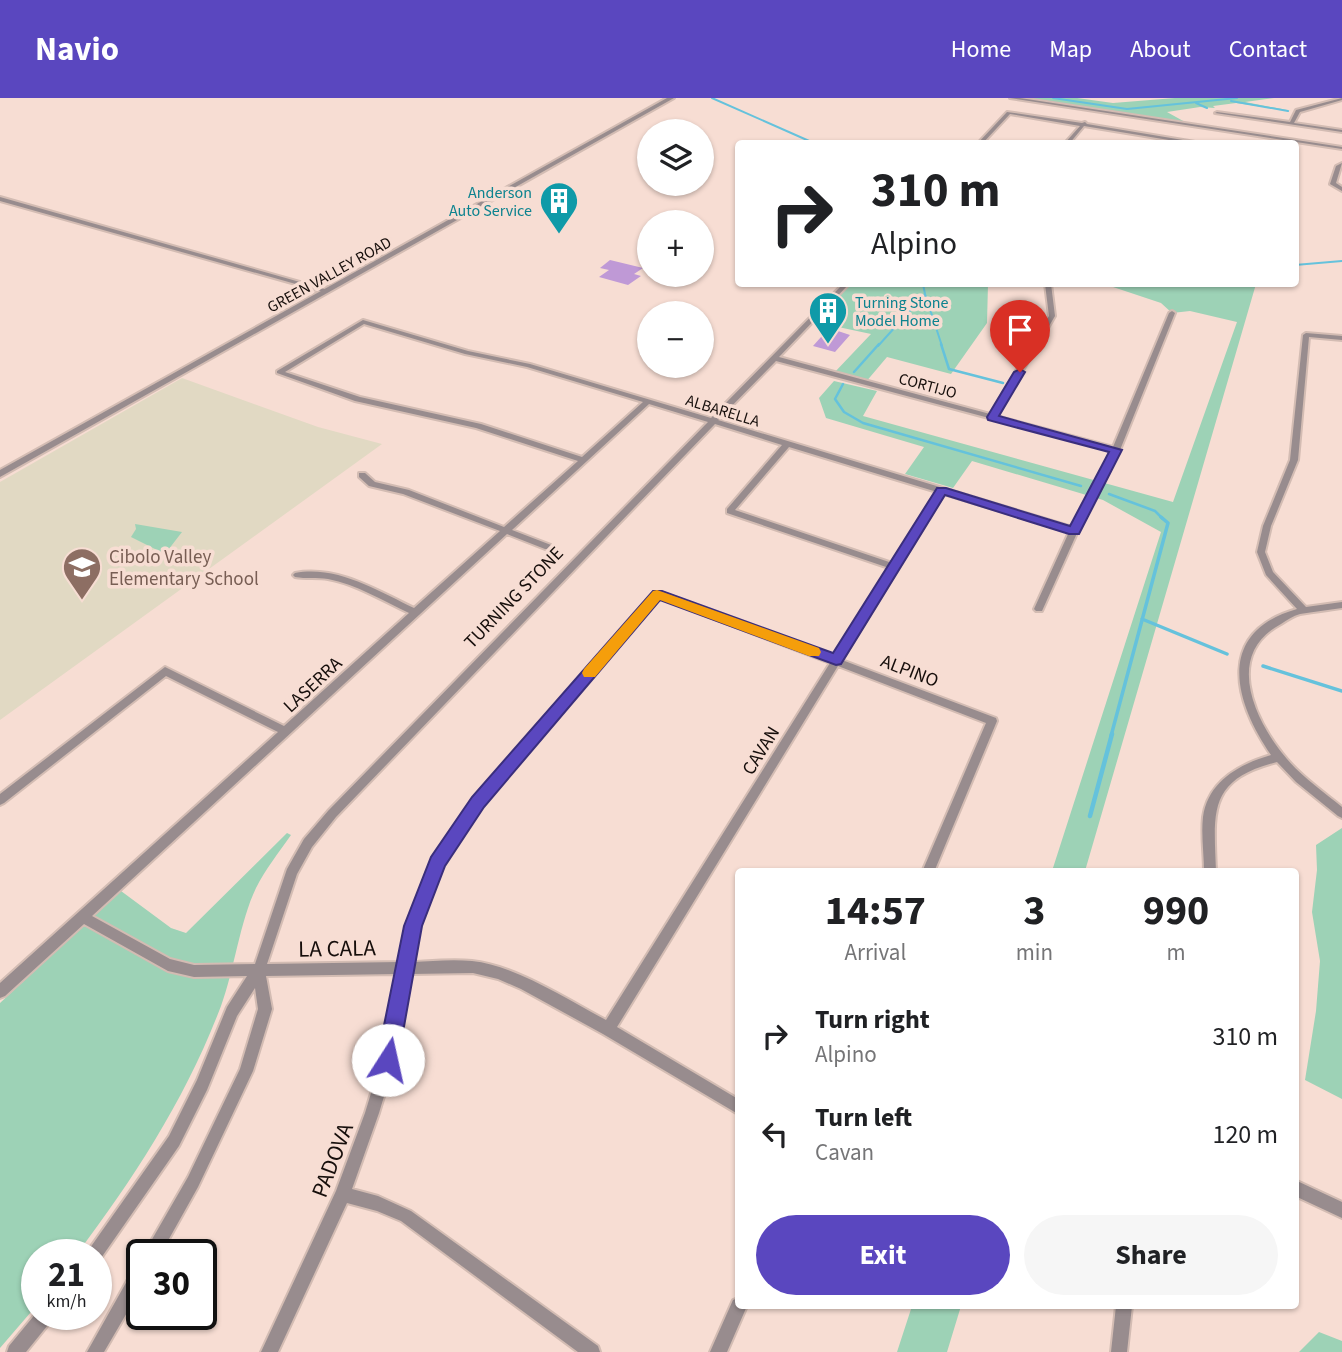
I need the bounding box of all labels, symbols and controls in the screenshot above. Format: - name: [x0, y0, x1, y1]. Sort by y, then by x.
- text: Navio: [35, 26, 119, 73]
- text: Home: [951, 32, 1011, 67]
- text: Map: [1049, 32, 1092, 67]
- text: About: [1130, 32, 1191, 67]
- text: Contact: [1229, 32, 1307, 67]
- map controls: [637, 119, 714, 378]
- button: layers: [637, 119, 714, 196]
- text: 310 m: [871, 156, 1000, 226]
- icon: right: [756, 168, 847, 259]
- building icon: Anderson Auto Service: [538, 180, 580, 235]
- place label: Anderson Auto Service: [449, 182, 532, 222]
- button: +: [637, 210, 714, 287]
- text: Alpino: [871, 221, 957, 267]
- street label: GREEN VALLEY ROAD: [263, 231, 396, 318]
- building icon: Turning Stone Model Home: [807, 290, 849, 345]
- place label: Turning Stone Model Home: [855, 292, 949, 332]
- pin: [990, 300, 1050, 372]
- button: −: [637, 301, 714, 378]
- icon: arrive: [1001, 311, 1039, 349]
- street label: CORTIJO: [896, 368, 959, 404]
- street label: ALBARELLA: [683, 389, 763, 433]
- street label: TURNING STONE: [458, 541, 570, 655]
- place label: Cibolo Valley Elementary School: [109, 544, 259, 593]
- school or university icon: Cibolo Valley Elementary School: [61, 546, 103, 601]
- street label: ALPINO: [877, 648, 942, 695]
- street label: LASERRA: [278, 650, 349, 719]
- street label: CAVAN: [736, 721, 787, 780]
- text: 14:57: [825, 881, 926, 941]
- text: 3: [1023, 881, 1045, 941]
- text: 990: [1143, 881, 1209, 941]
- street label: LA CALA: [298, 931, 377, 966]
- text: Arrival: [844, 936, 906, 969]
- text: min: [1016, 936, 1053, 969]
- text: m: [1166, 936, 1186, 969]
- text: Turn right: [815, 1001, 930, 1038]
- icon: right: [756, 1017, 794, 1055]
- text: 310 m: [1212, 1018, 1278, 1055]
- position arrow: [351, 1023, 425, 1097]
- text: Alpino: [815, 1038, 877, 1071]
- text: Turn left: [815, 1099, 912, 1136]
- icon: left: [756, 1115, 794, 1153]
- text: 120 m: [1212, 1116, 1278, 1153]
- street label: PADOVA: [303, 1118, 362, 1202]
- text: Cavan: [815, 1136, 874, 1169]
- button: Exit: [756, 1215, 1010, 1295]
- button: Share: [1024, 1215, 1278, 1295]
- speed limit sign: 30: [126, 1239, 217, 1330]
- text: 21: [48, 1250, 85, 1300]
- text: km/h: [47, 1289, 86, 1314]

